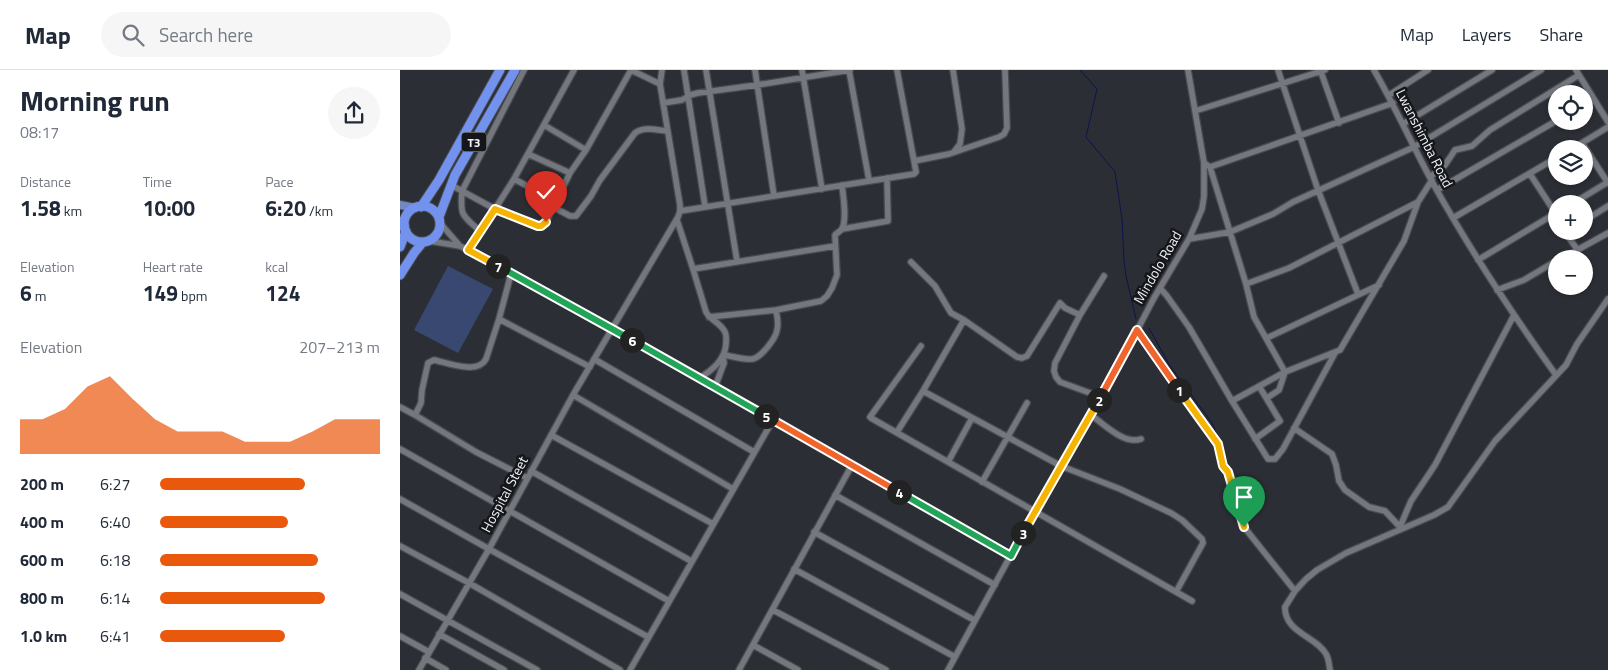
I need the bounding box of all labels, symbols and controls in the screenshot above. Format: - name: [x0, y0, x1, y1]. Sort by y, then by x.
- search box: [101, 12, 451, 57]
- text: Map: [25, 17, 71, 53]
- text: Search here: [159, 20, 253, 49]
- icon: search: [119, 21, 147, 49]
- text: Map: [1400, 21, 1434, 48]
- text: Layers: [1462, 21, 1511, 48]
- text: Share: [1539, 21, 1583, 48]
- text: Morning run: [20, 79, 170, 122]
- street label: Lwanshimba Road: [1391, 85, 1459, 191]
- map controls: [1548, 85, 1593, 295]
- button: locate: [1548, 85, 1593, 130]
- button: share: [328, 87, 380, 139]
- text: 08:17: [20, 120, 59, 144]
- road number: T3: [462, 132, 486, 152]
- button: layers: [1548, 140, 1593, 185]
- text: Distance: [20, 171, 71, 192]
- text: Time: [143, 171, 172, 192]
- text: Pace: [265, 171, 294, 192]
- pin: [525, 171, 567, 222]
- icon: check: [532, 178, 560, 206]
- text: 1.58: [20, 192, 61, 224]
- text: 10:00: [143, 192, 195, 224]
- text: 6:20: [265, 192, 306, 224]
- button: +: [1548, 195, 1593, 240]
- text: km: [61, 200, 82, 221]
- text: /km: [306, 200, 333, 221]
- street label: Mindolo Road: [1128, 227, 1186, 307]
- button: −: [1548, 250, 1593, 295]
- pin: 7: [486, 254, 510, 278]
- text: Elevation: [20, 256, 74, 277]
- text: Heart rate: [143, 256, 203, 277]
- text: kcal: [265, 256, 288, 277]
- text: 7: [495, 256, 502, 277]
- text: 6: [20, 277, 32, 309]
- text: 149: [143, 277, 178, 309]
- text: 124: [265, 277, 301, 309]
- text: m: [32, 285, 47, 306]
- text: bpm: [178, 285, 207, 306]
- pin: 6: [620, 328, 644, 352]
- text: 6: [629, 330, 636, 351]
- text: Elevation: [20, 335, 82, 359]
- text: 207–213 m: [299, 335, 380, 359]
- pin: 1: [1166, 378, 1192, 402]
- text: 1: [1176, 380, 1183, 401]
- pin: 2: [1086, 388, 1112, 412]
- text: 2: [1096, 390, 1103, 411]
- pin: 5: [754, 404, 778, 428]
- text: 5: [763, 406, 770, 427]
- street label: Hospital Steet: [475, 452, 533, 536]
- text: 200 m: [20, 472, 64, 496]
- text: 6:27: [100, 472, 130, 496]
- pin: [1223, 476, 1265, 527]
- pin: 4: [886, 480, 912, 504]
- text: 4: [896, 482, 903, 503]
- icon: arrive: [1230, 483, 1258, 511]
- text: 400 m: [20, 510, 64, 534]
- text: 6:40: [100, 510, 130, 534]
- pin: 3: [1010, 520, 1036, 546]
- text: 3: [1020, 523, 1027, 544]
- text: 600 m: [20, 548, 64, 572]
- text: 6:18: [100, 548, 130, 572]
- text: 800 m: [20, 586, 64, 610]
- text: 6:14: [100, 586, 130, 610]
- text: 1.0 km: [20, 624, 67, 648]
- text: 6:41: [100, 624, 130, 648]

